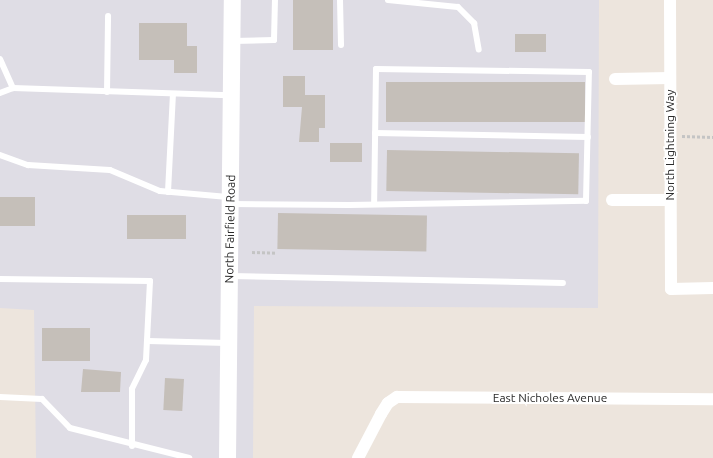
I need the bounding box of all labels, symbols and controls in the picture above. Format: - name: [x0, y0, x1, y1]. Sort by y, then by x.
- street label: North Lightning Way: [663, 89, 677, 201]
- street label: North Fairfield Road: [222, 175, 238, 283]
- street label: East Nicholes Avenue: [493, 391, 607, 405]

